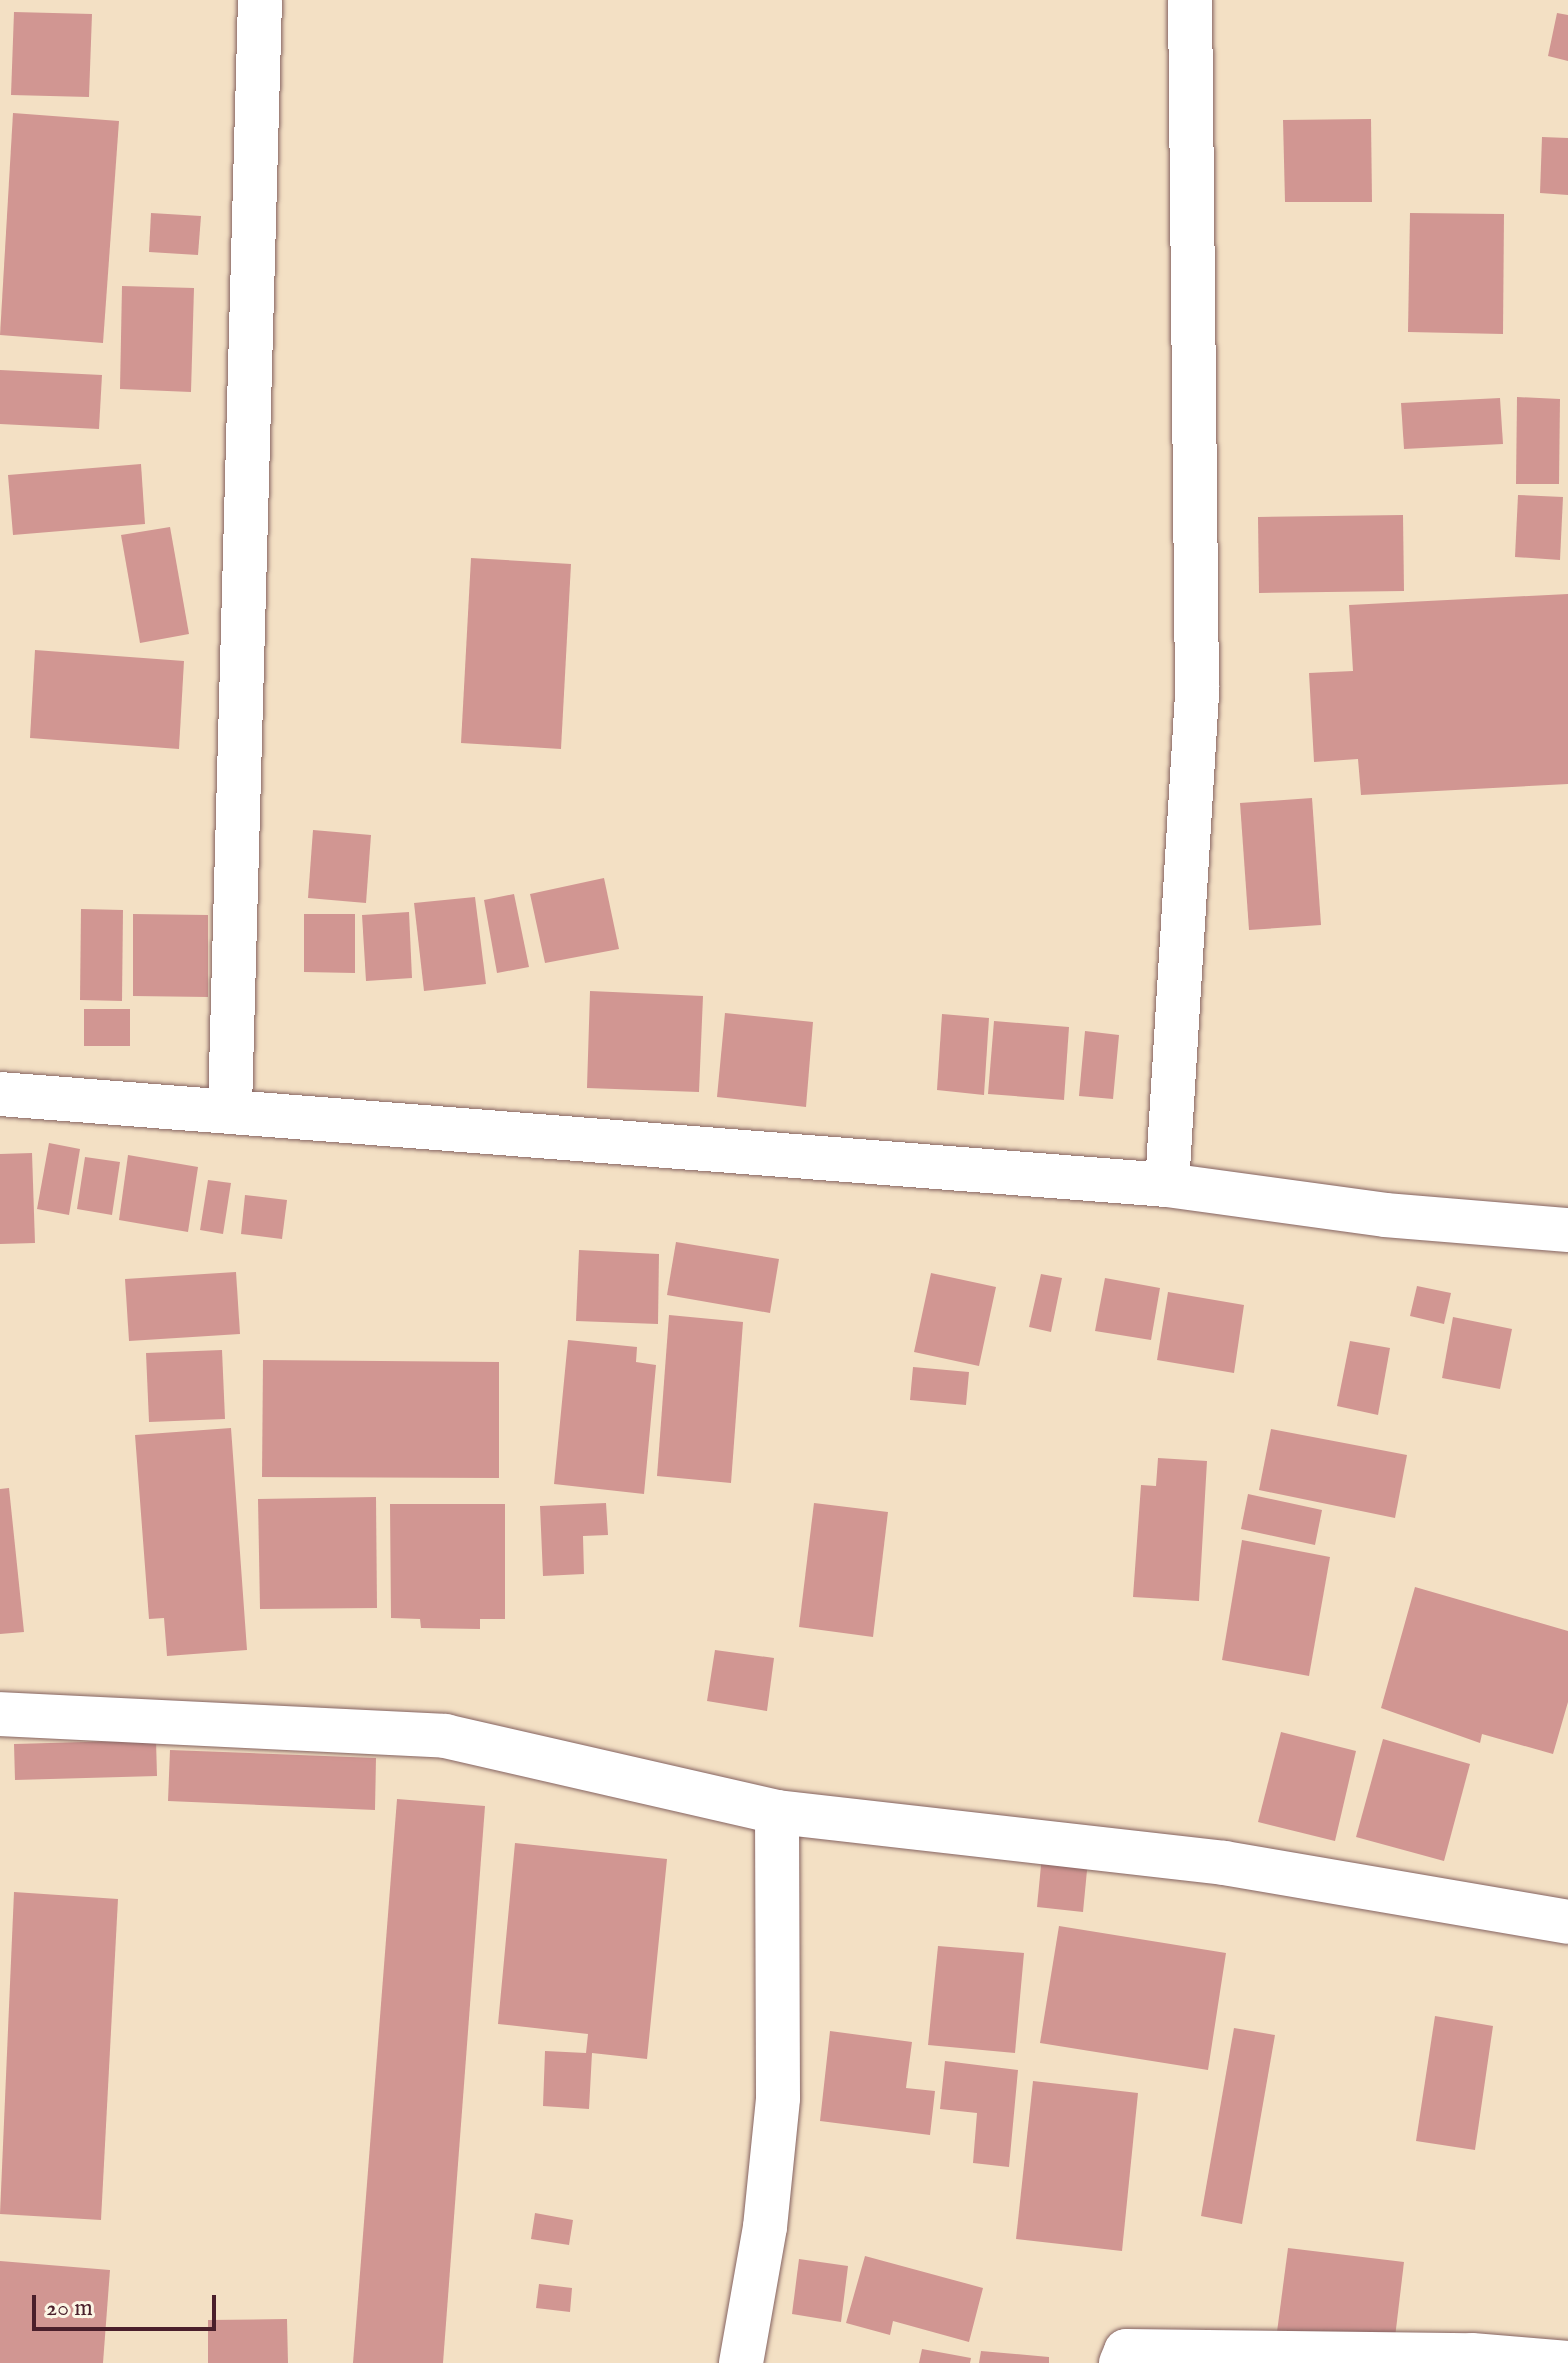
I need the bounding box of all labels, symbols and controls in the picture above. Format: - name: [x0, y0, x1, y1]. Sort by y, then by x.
- scale bar: [36, 2279, 220, 2329]
- text: 20 m: [46, 2293, 93, 2324]

